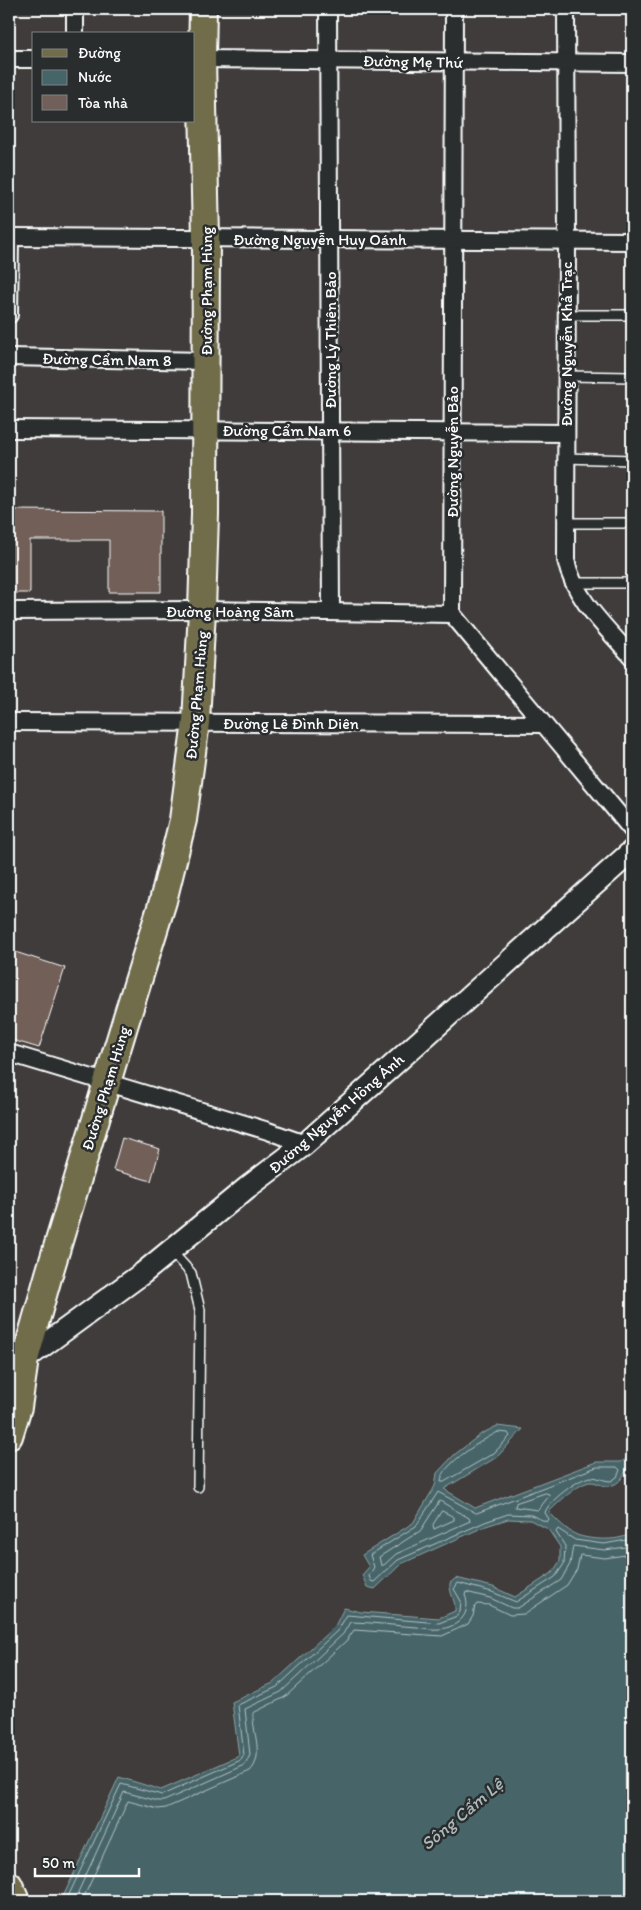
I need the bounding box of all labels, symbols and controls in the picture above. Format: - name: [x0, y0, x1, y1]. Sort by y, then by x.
- legend: [32, 32, 195, 122]
- text: Đường: [78, 44, 121, 62]
- street label: Đường Mẹ Thứ: [363, 51, 464, 72]
- text: Nước: [78, 68, 112, 86]
- text: Tòa nhà: [78, 94, 128, 112]
- street label: Đường Phạm Hùng: [197, 226, 216, 356]
- street label: Đường Nguyễn Huy Oánh: [233, 230, 407, 249]
- street label: Đường Nguyễn Khả Trạc: [557, 261, 576, 427]
- street label: Đường Lý Thiên Bảo: [321, 271, 340, 409]
- street label: Đường Cẩm Nam 8: [42, 349, 172, 370]
- street label: Đường Nguyễn Bảo: [443, 386, 462, 518]
- street label: Đường Cẩm Nam 6: [222, 421, 352, 440]
- street label: Đường Hoàng Sâm: [166, 602, 294, 621]
- street label: Đường Phạm Hùng: [181, 629, 212, 760]
- street label: Đường Lê Đình Diên: [223, 714, 359, 733]
- street label: Đường Phạm Hùng: [78, 1023, 134, 1153]
- street label: Đường Nguyễn Hồng Ánh: [265, 1049, 408, 1177]
- water label: Sông Cẩm Lệ: [416, 1772, 509, 1855]
- scale bar: [35, 1845, 139, 1877]
- text: 50 m: [42, 1854, 75, 1872]

